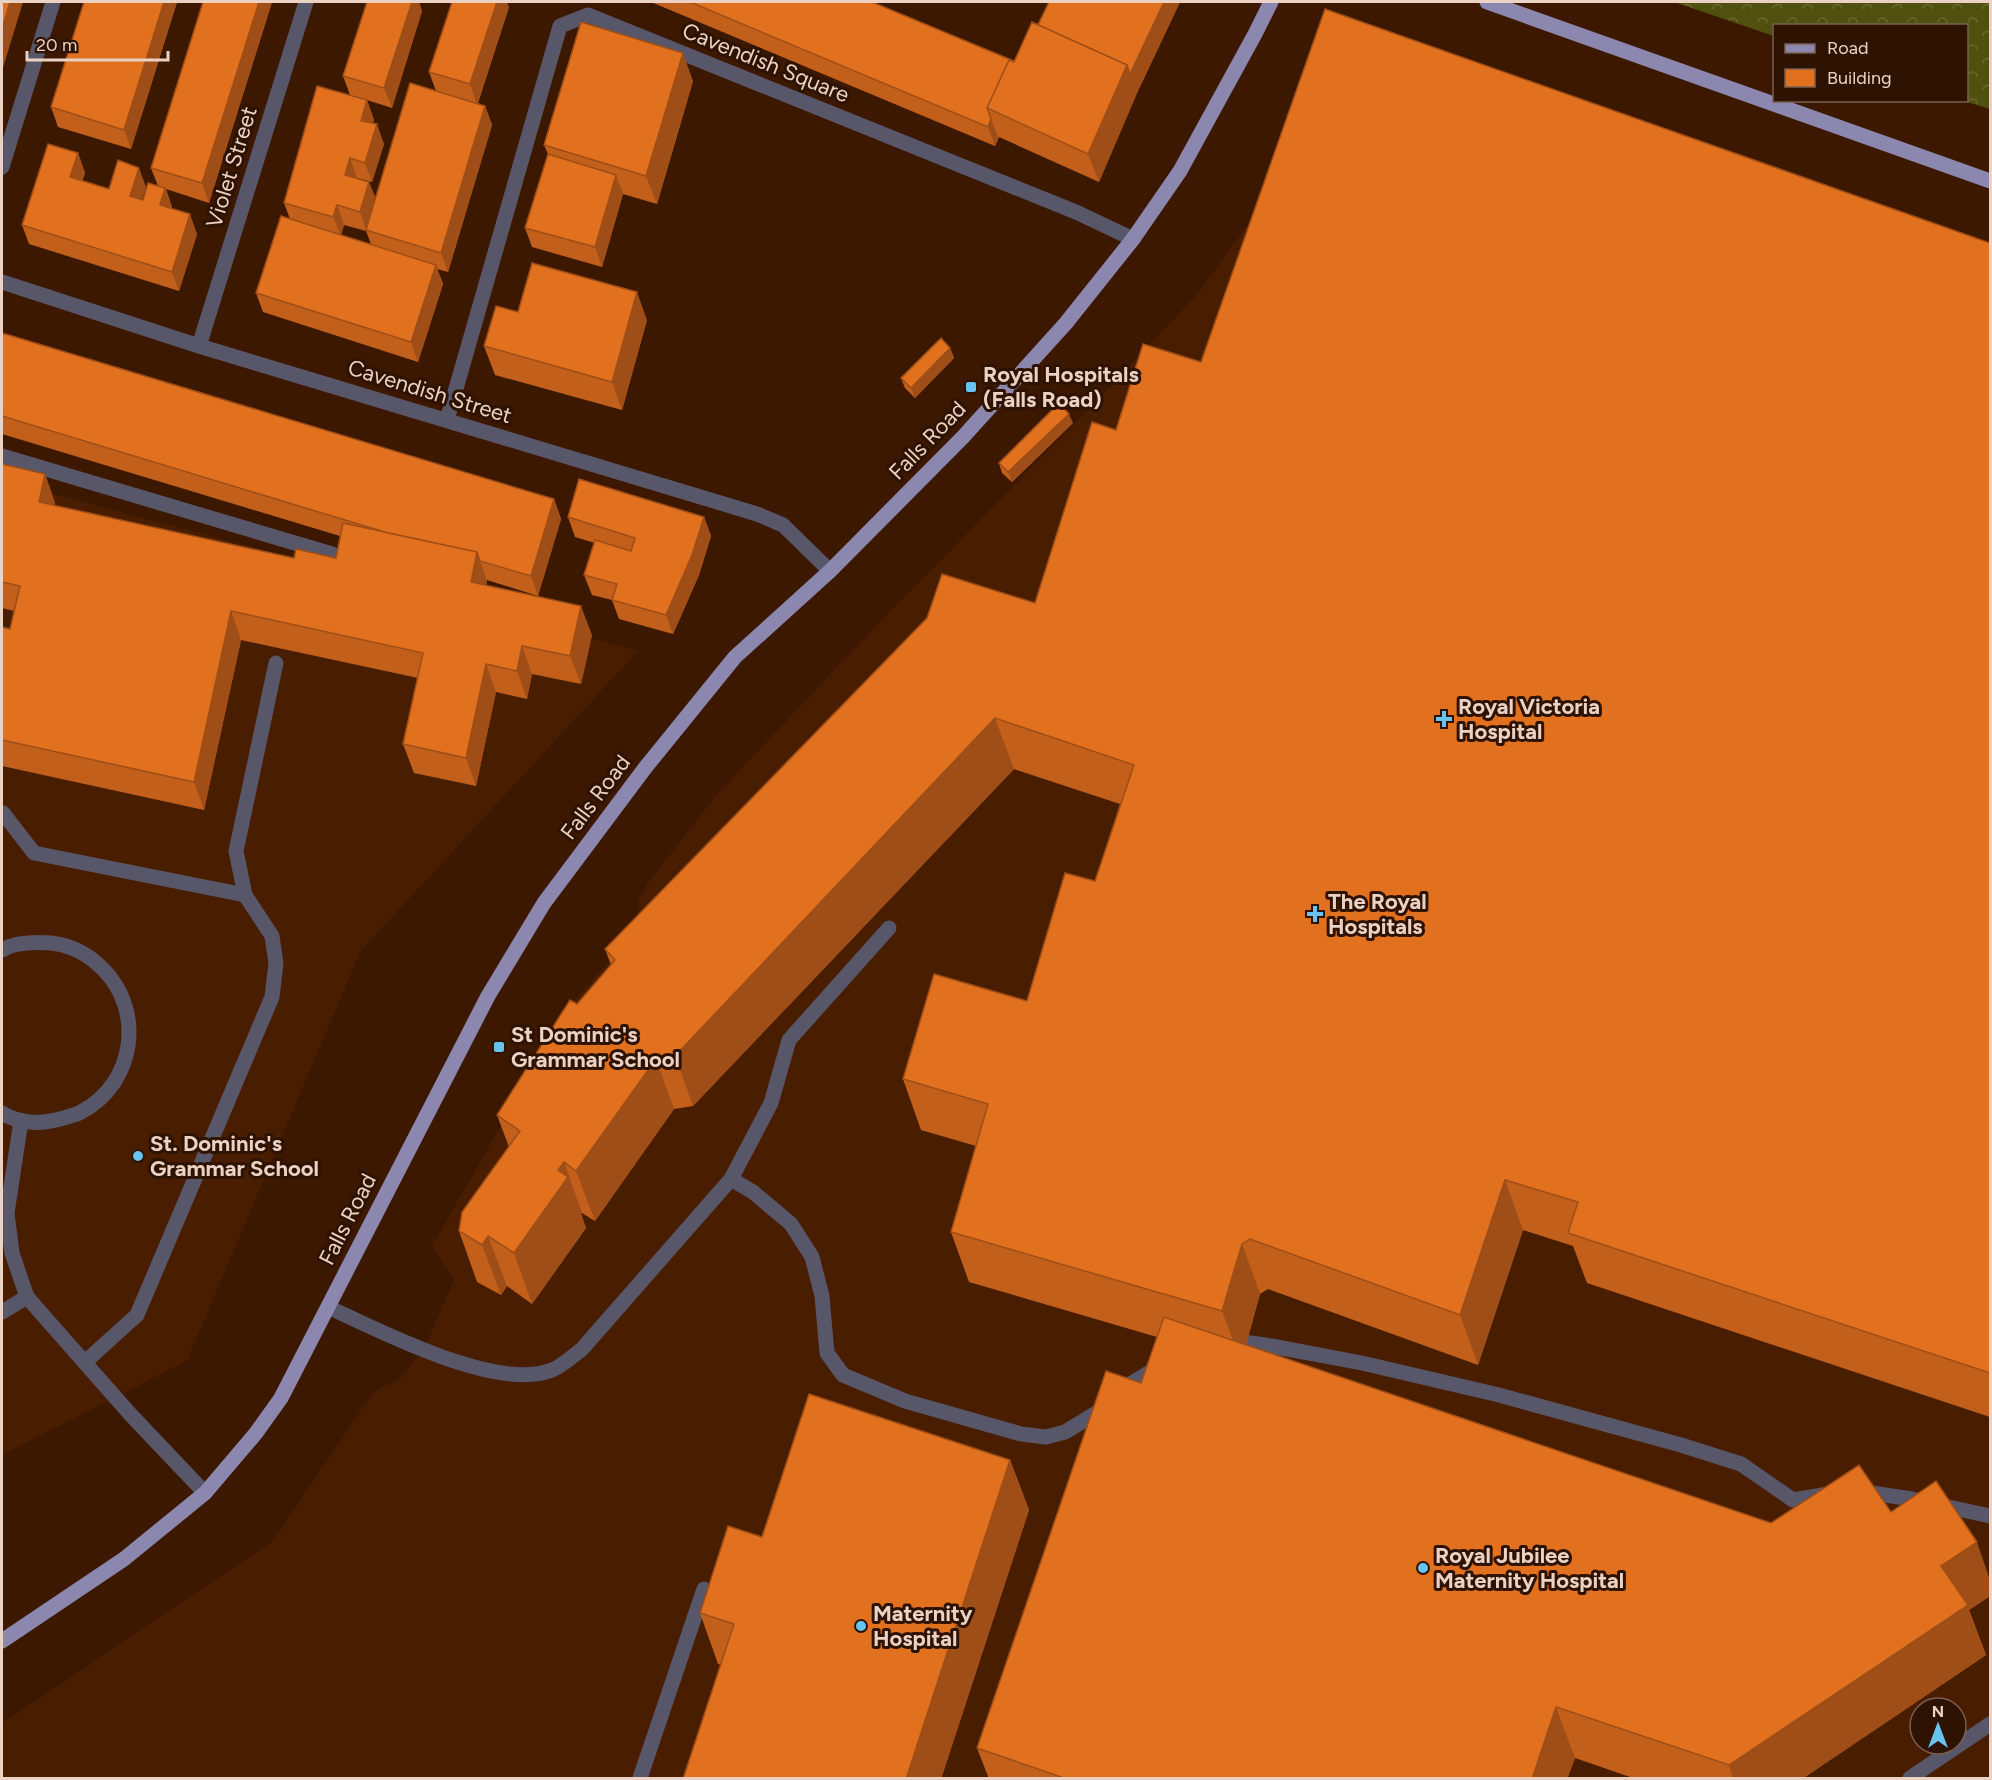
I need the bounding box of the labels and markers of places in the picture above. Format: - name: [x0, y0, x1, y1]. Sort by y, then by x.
- place label: Royal Hospitals (Falls Road): [983, 361, 1139, 413]
- marker: Royal Hospitals (Falls Road): [964, 380, 978, 394]
- place label: Royal Victoria Hospital: [1458, 693, 1600, 745]
- marker: Royal Victoria Hospital: [1435, 710, 1453, 728]
- place label: The Royal Hospitals: [1328, 888, 1427, 940]
- marker: The Royal Hospitals: [1306, 905, 1324, 923]
- place label: St Dominic's Grammar School: [511, 1021, 680, 1073]
- marker: St Dominic's Grammar School: [492, 1040, 506, 1054]
- place label: St. Dominic's Grammar School: [150, 1130, 319, 1182]
- marker: St. Dominic's Grammar School: [131, 1149, 145, 1163]
- place label: Royal Jubilee Maternity Hospital: [1435, 1542, 1624, 1594]
- marker: Royal Jubilee Maternity Hospital: [1416, 1561, 1430, 1575]
- place label: Maternity Hospital: [873, 1600, 973, 1652]
- marker: Maternity Hospital: [854, 1619, 868, 1633]

